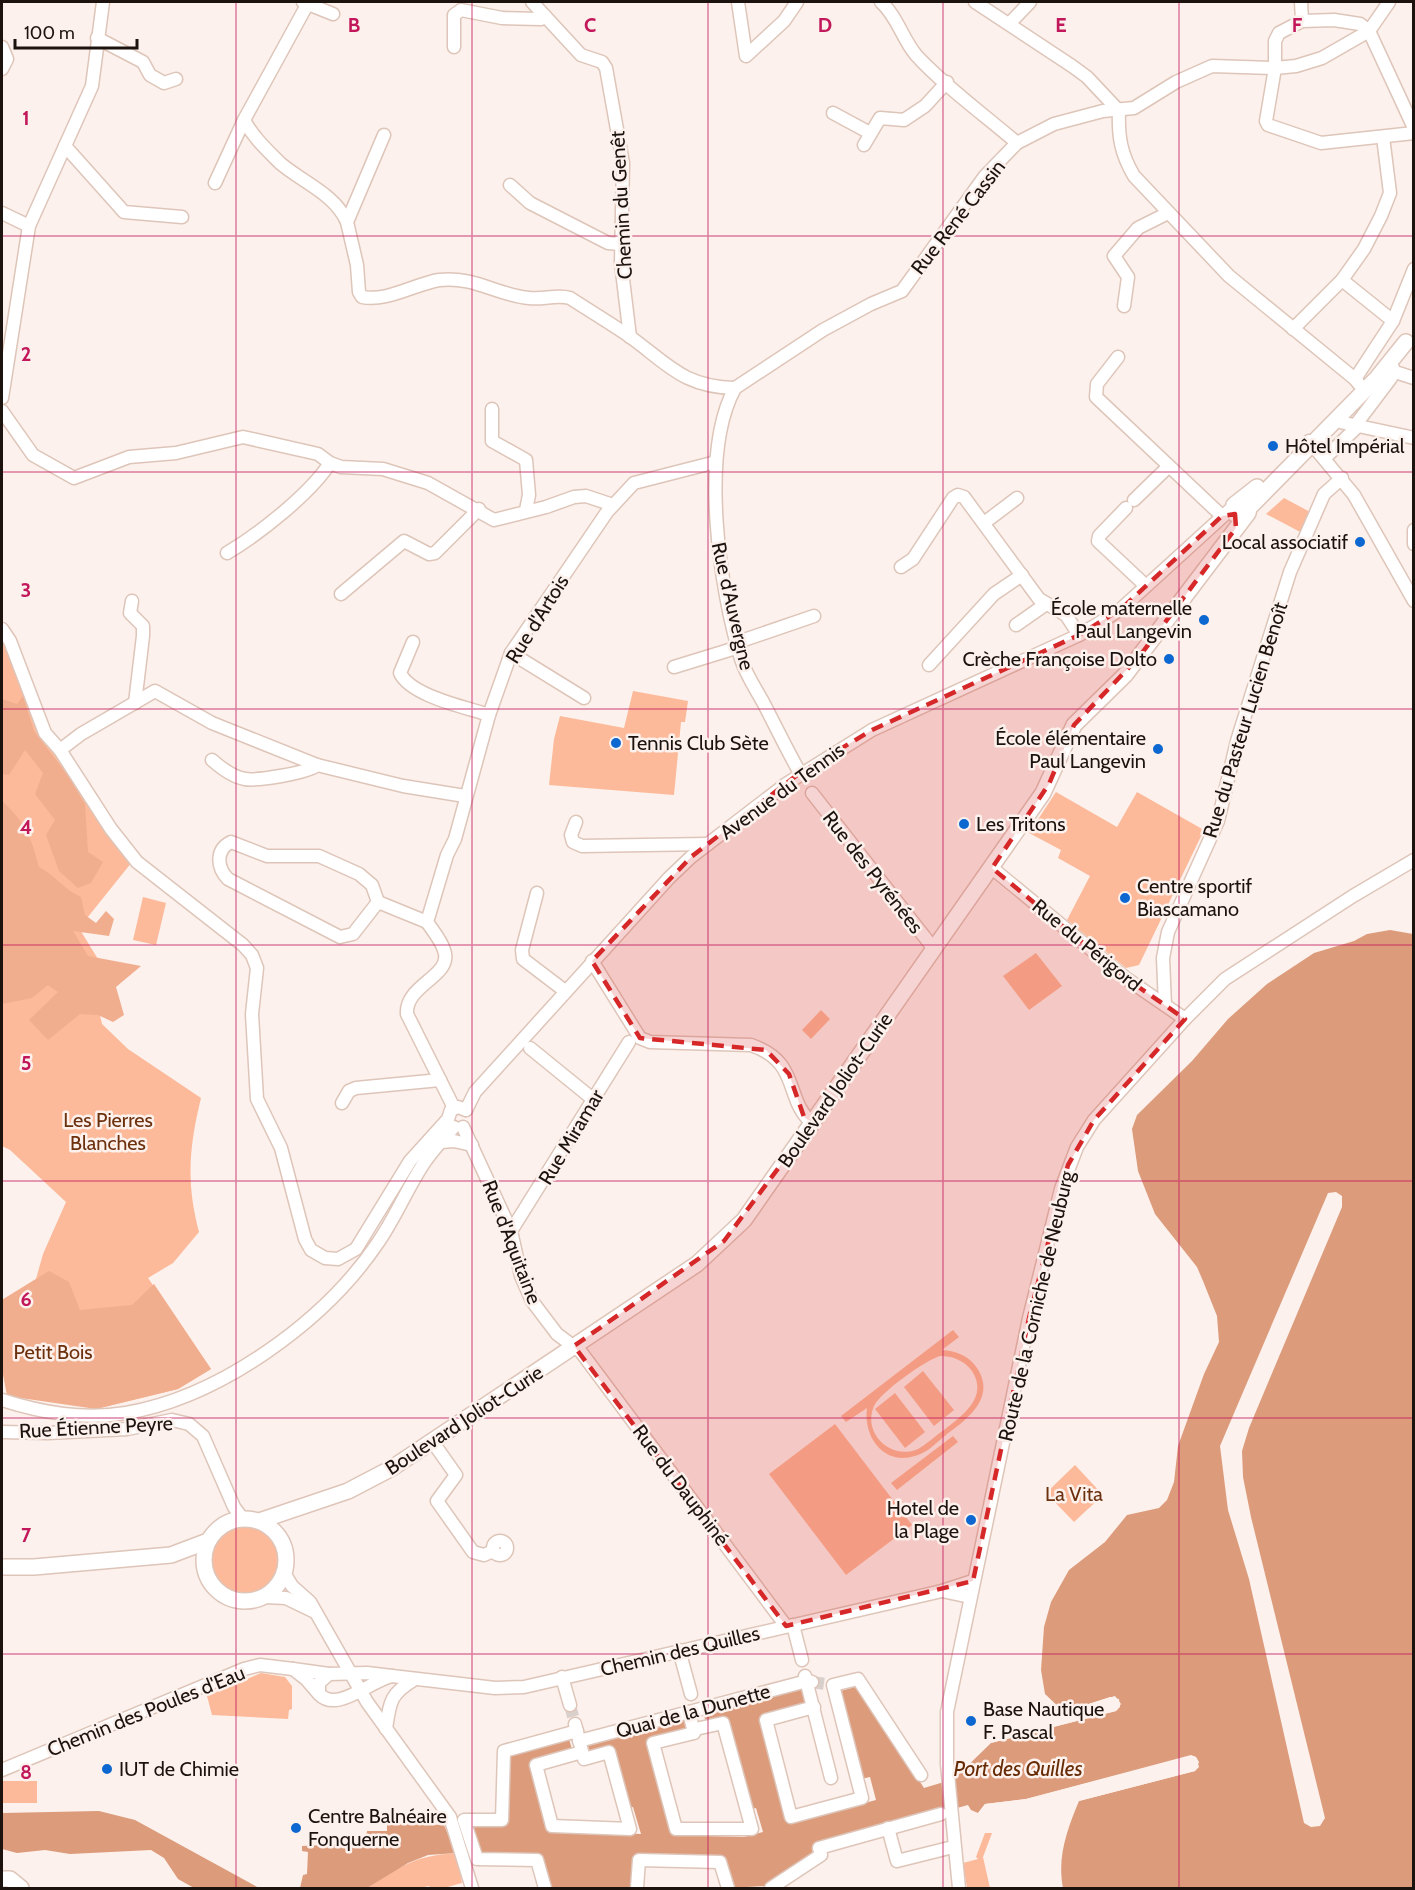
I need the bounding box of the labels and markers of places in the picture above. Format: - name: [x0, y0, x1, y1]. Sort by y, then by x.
- place label: Hôtel Impérial: [1285, 434, 1405, 458]
- marker: Hôtel Impérial: [1266, 439, 1280, 453]
- place label: Local associatif: [1222, 530, 1348, 554]
- marker: Local associatif: [1353, 535, 1367, 549]
- place label: École maternelle Paul Langevin: [1051, 596, 1192, 643]
- marker: École maternelle Paul Langevin: [1197, 613, 1211, 627]
- place label: Crèche Françoise Dolto: [962, 647, 1157, 671]
- marker: Crèche Françoise Dolto: [1162, 652, 1176, 666]
- place label: École élémentaire Paul Langevin: [995, 726, 1146, 773]
- place label: Tennis Club Sète: [628, 731, 769, 755]
- marker: Tennis Club Sète: [609, 736, 623, 750]
- marker: École élémentaire Paul Langevin: [1151, 742, 1165, 756]
- place label: Les Tritons: [976, 812, 1065, 836]
- marker: Les Tritons: [957, 817, 971, 831]
- place label: Centre sportif Biascamano: [1137, 874, 1253, 921]
- marker: Centre sportif Biascamano: [1118, 891, 1132, 905]
- place label: Hotel de la Plage: [887, 1496, 959, 1543]
- marker: Hotel de la Plage: [964, 1513, 978, 1527]
- place label: Base Nautique F. Pascal: [983, 1697, 1104, 1744]
- marker: Base Nautique F. Pascal: [964, 1714, 978, 1728]
- place label: IUT de Chimie: [119, 1757, 239, 1781]
- marker: IUT de Chimie: [100, 1762, 114, 1776]
- place label: Centre Balnéaire Fonquerne: [308, 1804, 447, 1851]
- marker: Centre Balnéaire Fonquerne: [289, 1821, 303, 1835]

